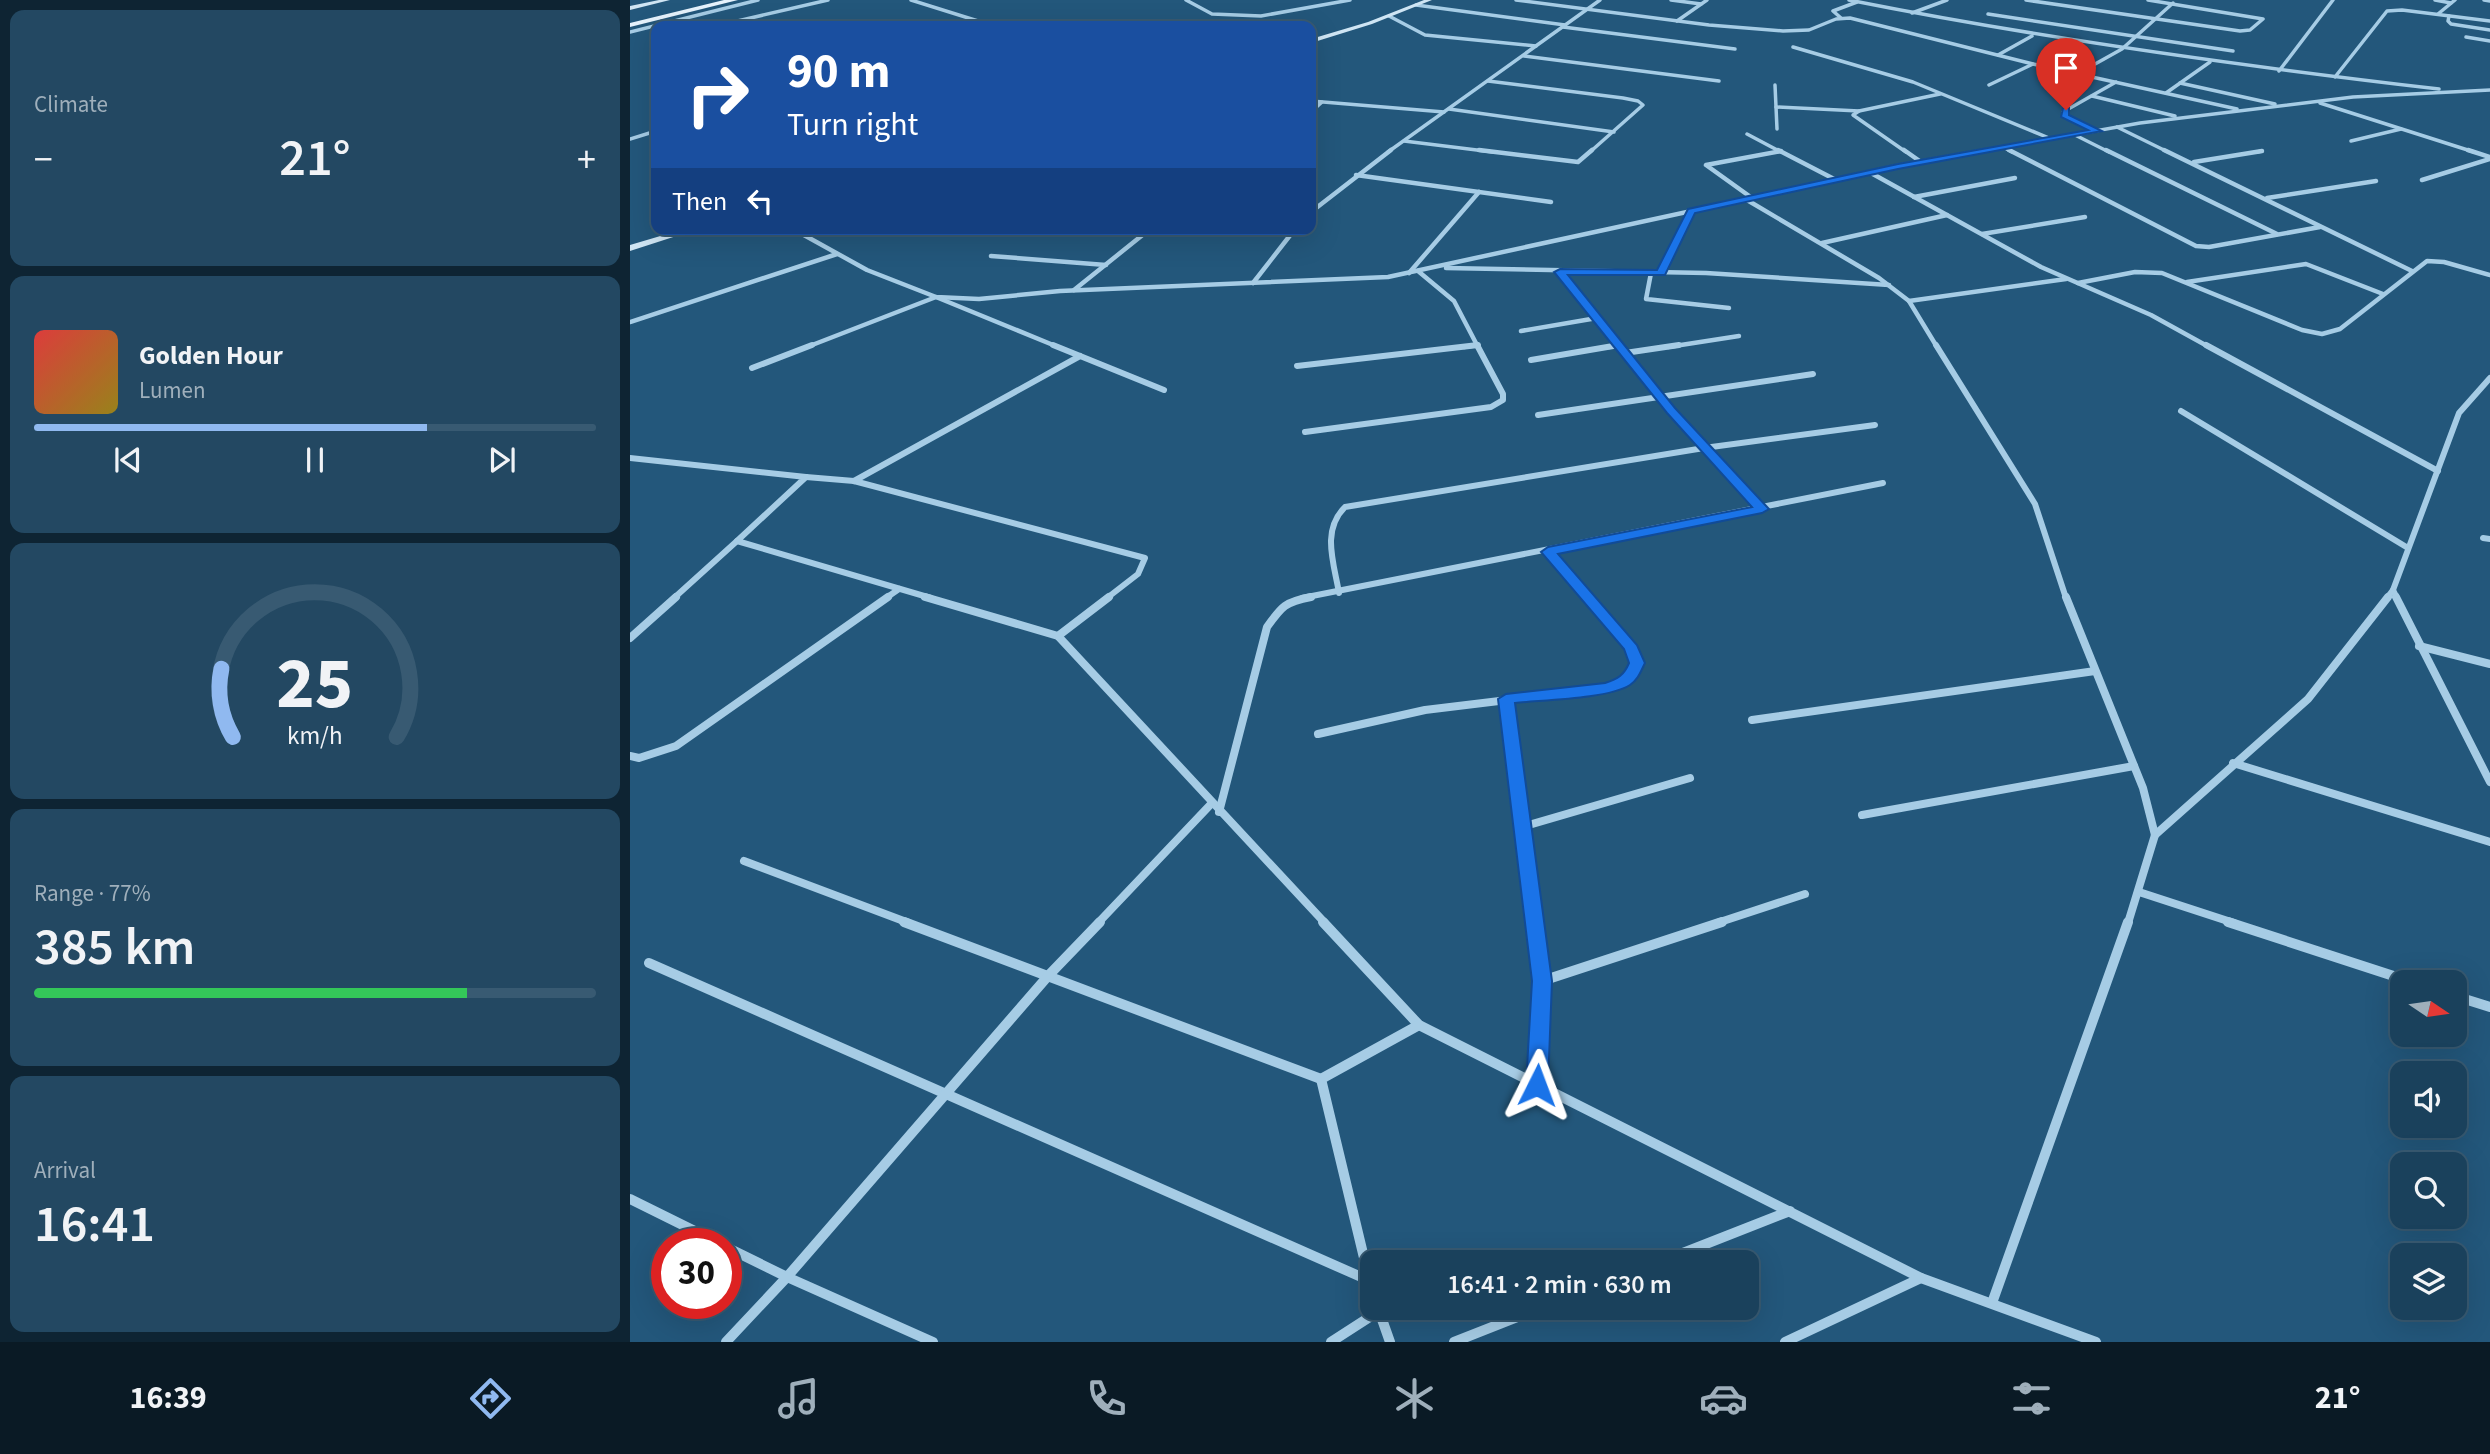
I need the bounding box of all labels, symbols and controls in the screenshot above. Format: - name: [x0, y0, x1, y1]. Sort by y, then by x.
- text: 90 m: [787, 37, 891, 107]
- pin: [2036, 38, 2096, 110]
- icon: right: [672, 49, 763, 140]
- icon: arrive: [2047, 49, 2085, 87]
- text: Climate: [34, 88, 108, 121]
- text: Turn right: [787, 102, 918, 148]
- text: 21°: [279, 122, 351, 196]
- text: −: [34, 133, 53, 187]
- text: +: [577, 133, 596, 187]
- icon: left: [741, 182, 779, 220]
- text: Then: [672, 183, 727, 220]
- text: Golden Hour: [139, 337, 283, 374]
- text: Lumen: [139, 374, 206, 407]
- icon: previous: [109, 441, 147, 479]
- icon: pause: [296, 441, 334, 479]
- icon: next: [483, 441, 521, 479]
- text: 25: [277, 632, 353, 736]
- text: km/h: [287, 718, 343, 754]
- text: Range · 77%: [34, 877, 151, 910]
- text: 385 km: [34, 911, 195, 985]
- north arrow: [2390, 970, 2468, 1046]
- map controls: [2390, 970, 2467, 1320]
- position arrow: [1500, 1048, 1574, 1122]
- button: sound: [2390, 1061, 2467, 1138]
- button: search: [2390, 1152, 2467, 1229]
- text: Arrival: [34, 1154, 96, 1187]
- text: 16:41: [34, 1188, 155, 1262]
- speed limit sign: 30: [651, 1228, 742, 1319]
- button: layers: [2390, 1243, 2467, 1320]
- text: 16:41 · 2 min · 630 m: [1447, 1266, 1672, 1303]
- icon: directions: [466, 1374, 515, 1423]
- icon: music: [774, 1374, 823, 1423]
- icon: phone: [1082, 1374, 1131, 1423]
- icon: climate: [1390, 1374, 1439, 1423]
- icon: car: [1699, 1374, 1748, 1423]
- icon: filters: [2007, 1374, 2056, 1423]
- text: 16:39: [130, 1375, 207, 1421]
- text: 21°: [2315, 1375, 2360, 1421]

